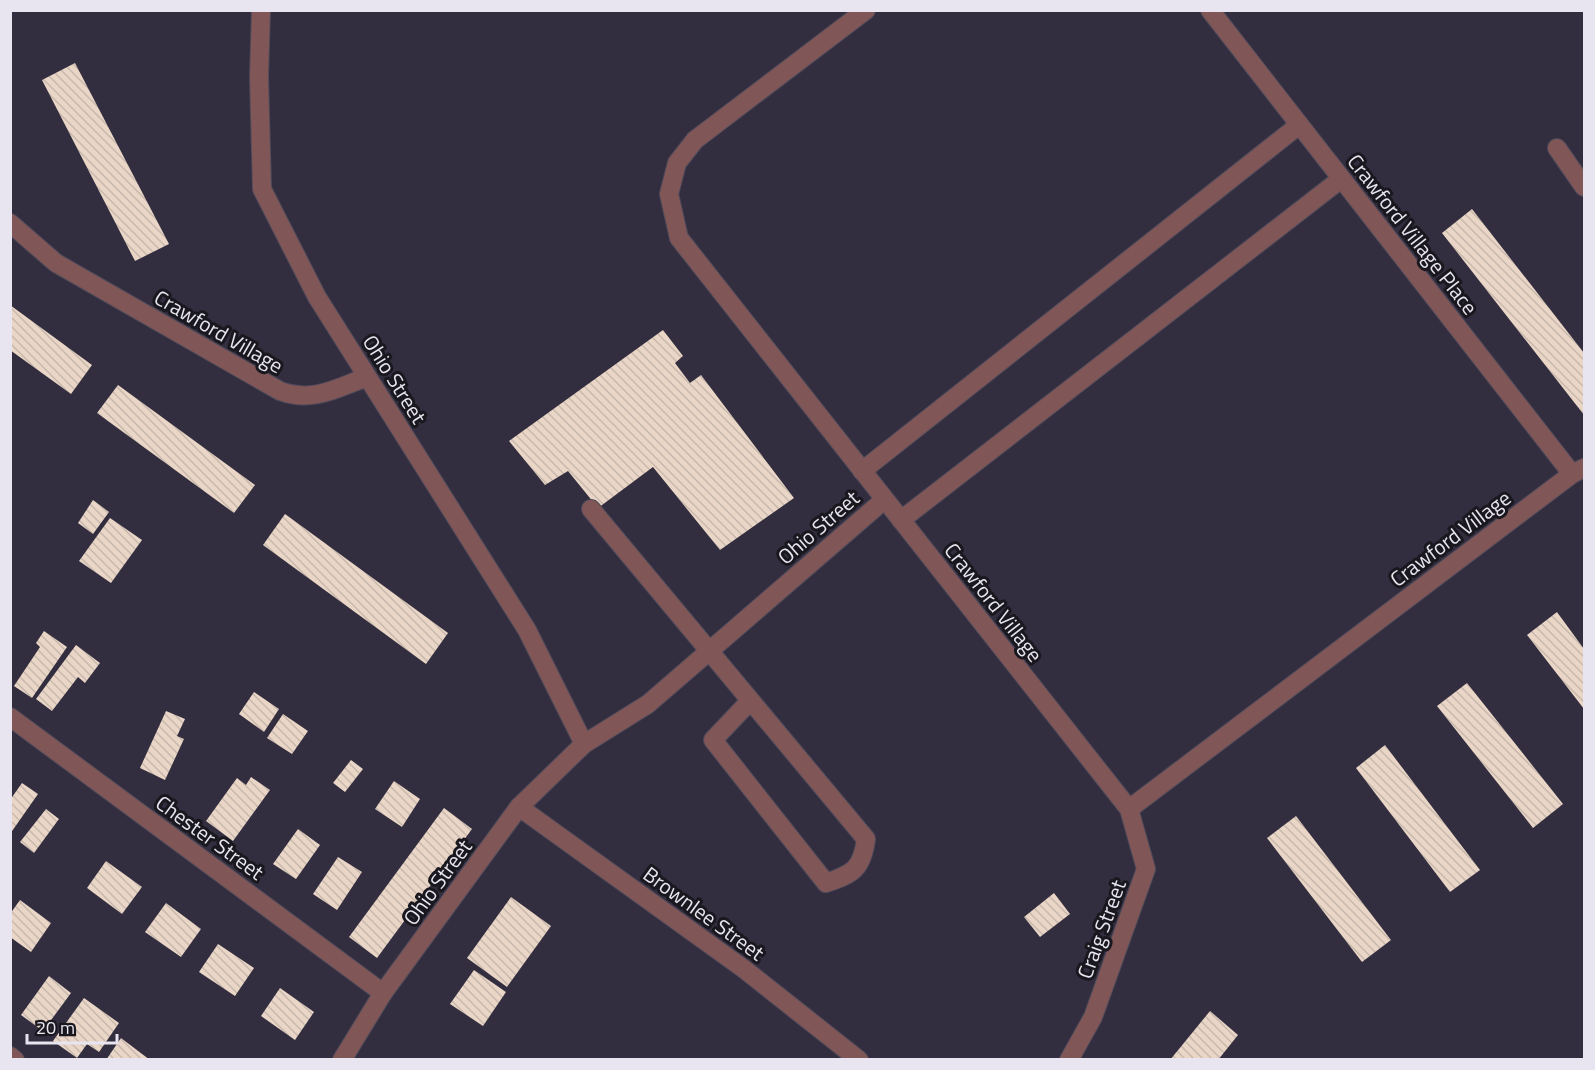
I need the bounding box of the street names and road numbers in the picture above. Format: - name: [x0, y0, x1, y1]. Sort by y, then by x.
- street label: Crawford Village Place: [1340, 147, 1486, 321]
- street label: Crawford Village: [149, 281, 289, 381]
- street label: Ohio Street: [355, 328, 435, 430]
- street label: Ohio Street: [770, 482, 867, 572]
- street label: Crawford Village: [1383, 482, 1517, 594]
- street label: Crawford Village: [937, 535, 1051, 669]
- street label: Chester Street: [149, 787, 271, 888]
- street label: Ohio Street: [395, 832, 480, 932]
- street label: Brownlee Street: [637, 858, 772, 968]
- street label: Craig Street: [1068, 874, 1134, 983]

